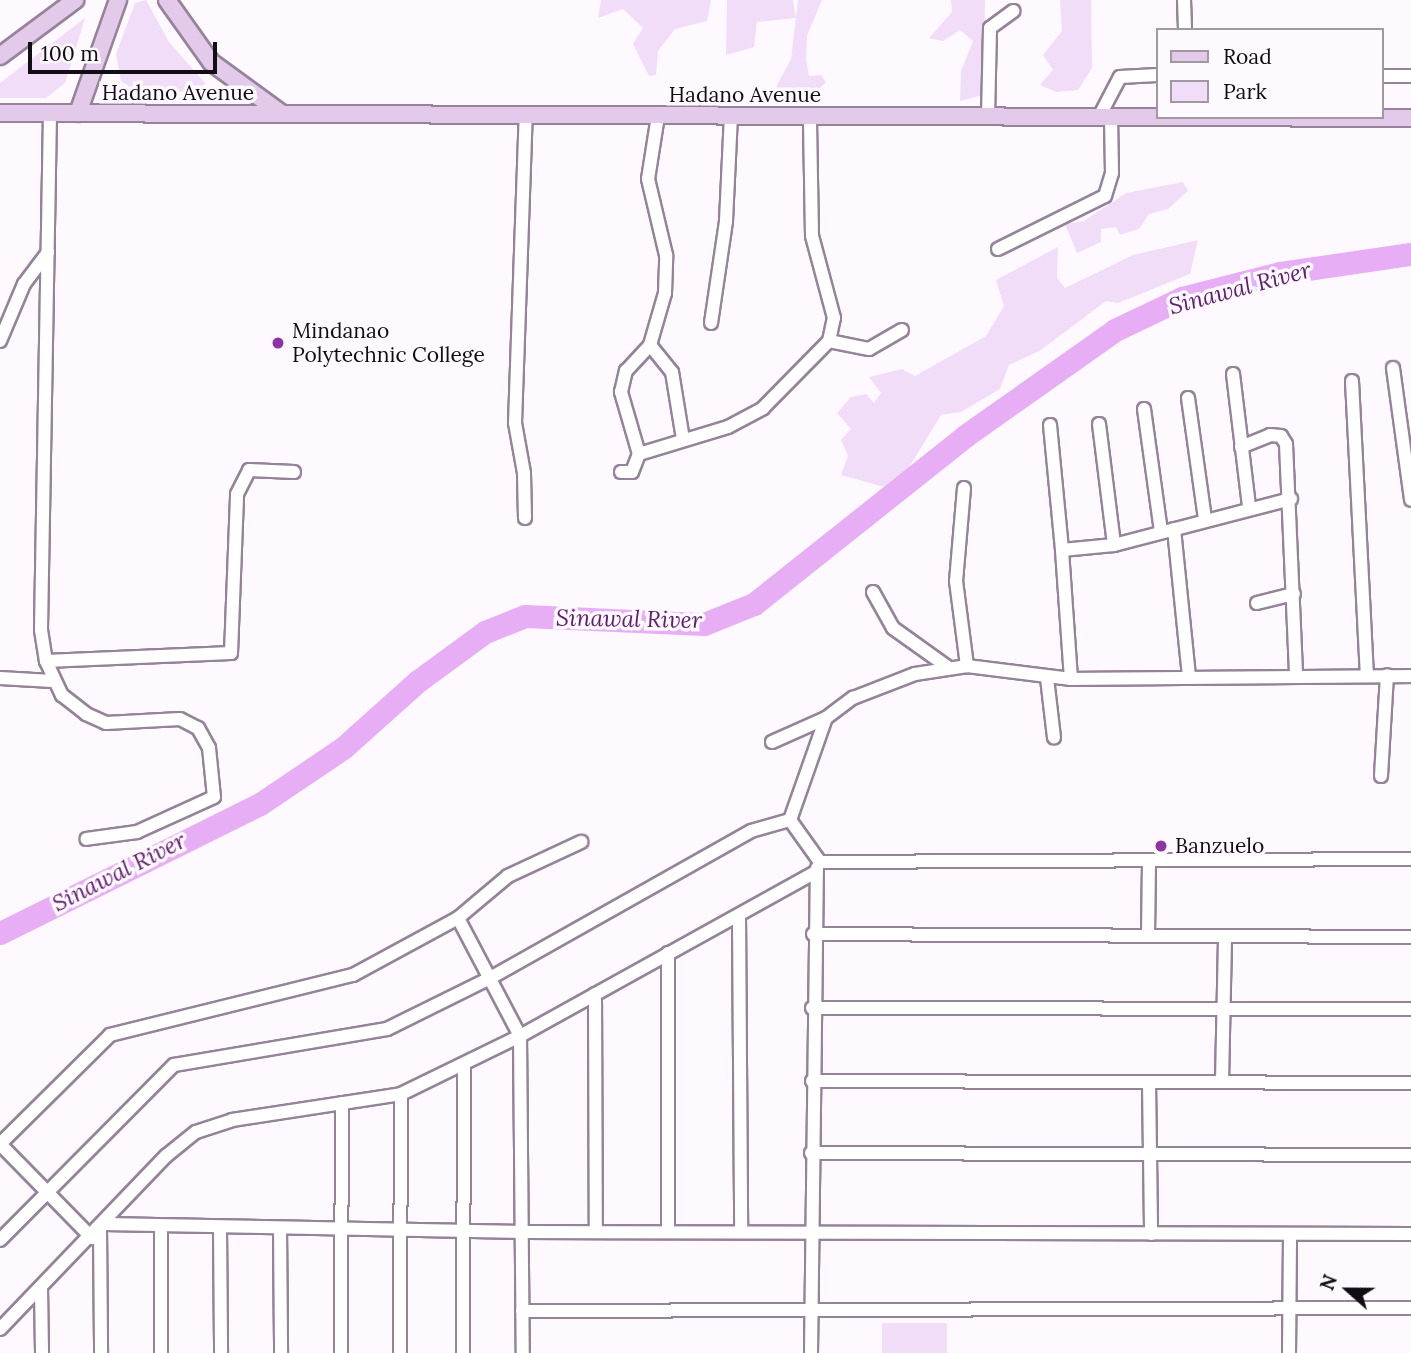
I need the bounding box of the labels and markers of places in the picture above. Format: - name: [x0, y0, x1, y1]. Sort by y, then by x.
- place label: Mindanao Polytechnic College: [292, 318, 485, 368]
- marker: Mindanao Polytechnic College: [270, 335, 286, 351]
- place label: Banzuelo: [1175, 833, 1264, 859]
- marker: Banzuelo: [1153, 838, 1169, 854]

